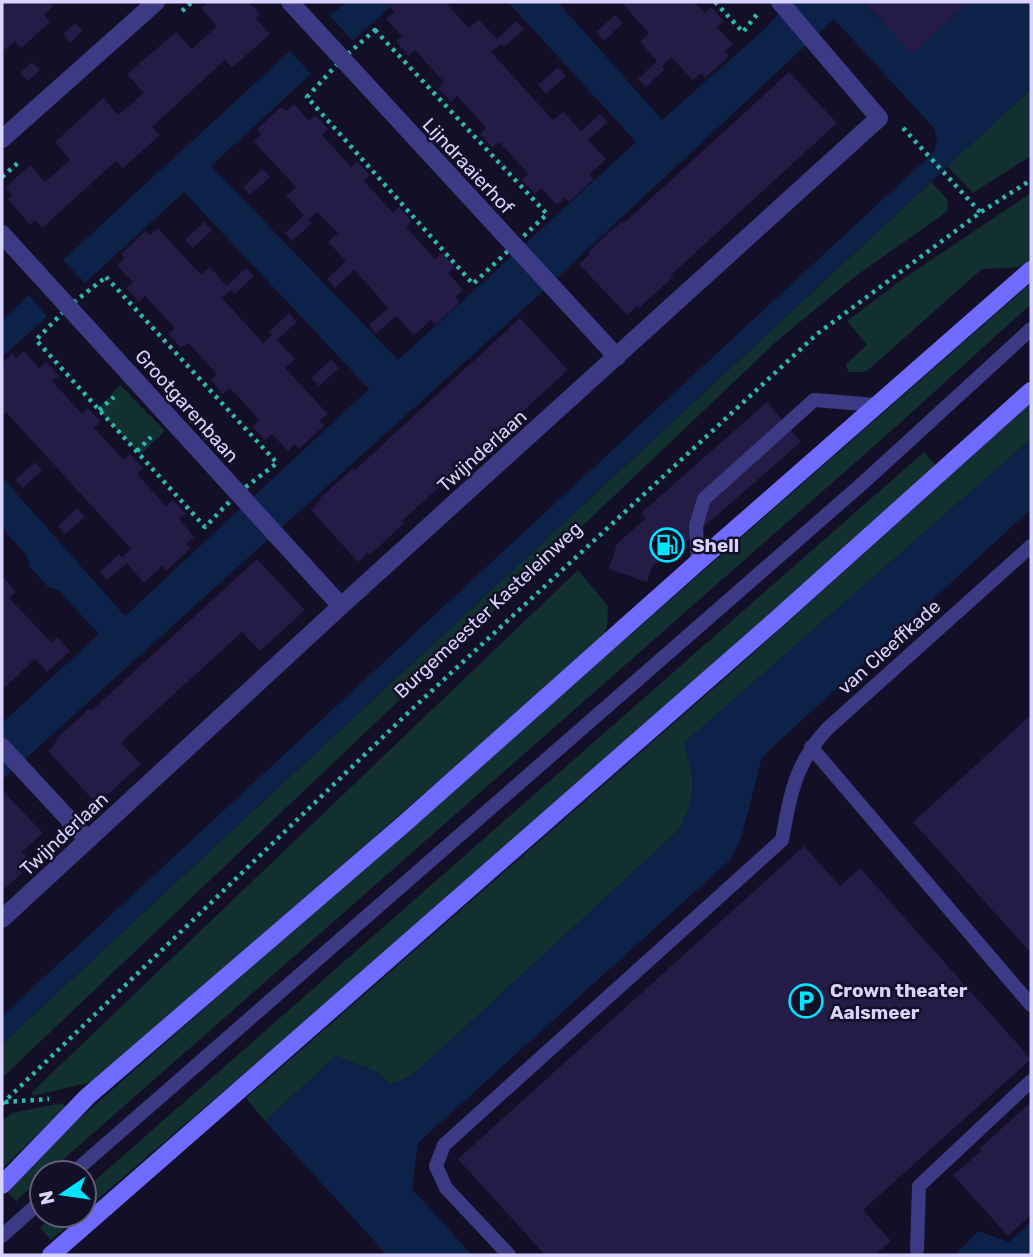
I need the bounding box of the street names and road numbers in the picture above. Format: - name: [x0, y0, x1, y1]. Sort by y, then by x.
- street label: Lijndraaierhof: [418, 113, 519, 219]
- street label: Grootgarenbaan: [130, 345, 244, 467]
- street label: Twijnderlaan: [433, 405, 531, 497]
- street label: Burgemeester Kasteleinweg: [389, 517, 587, 703]
- street label: van Cleeffkade: [833, 595, 945, 699]
- street label: Twijnderlaan: [15, 787, 113, 881]

